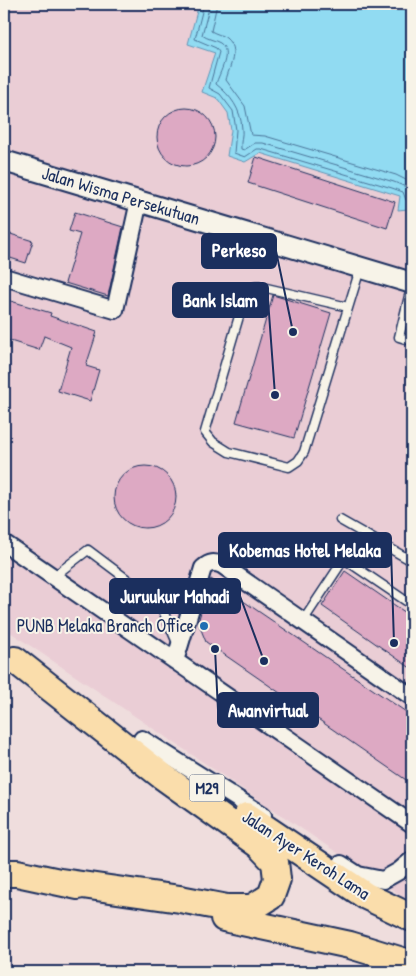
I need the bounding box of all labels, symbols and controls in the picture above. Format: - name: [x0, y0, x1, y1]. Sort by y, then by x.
- street label: Jalan Wisma Persekutuan: [39, 160, 203, 231]
- callout: Perkeso: [202, 234, 276, 268]
- text: Perkeso: [212, 237, 267, 263]
- callout: Bank Islam: [173, 283, 268, 317]
- text: Bank Islam: [182, 287, 258, 313]
- callout: Kobemas Hotel Melaka: [219, 533, 391, 567]
- text: Kobemas Hotel Melaka: [229, 537, 381, 563]
- callout: Juruukur Mahadi: [110, 579, 240, 613]
- text: Juruukur Mahadi: [120, 583, 230, 609]
- place label: PUNB Melaka Branch Office: [17, 613, 194, 638]
- marker: PUNB Melaka Branch Office: [198, 620, 210, 632]
- callout: Awanvirtual: [218, 693, 318, 727]
- text: Awanvirtual: [228, 697, 309, 723]
- road number: M29: [190, 774, 224, 801]
- street label: Jalan Ayer Keroh Lama: [237, 804, 375, 905]

